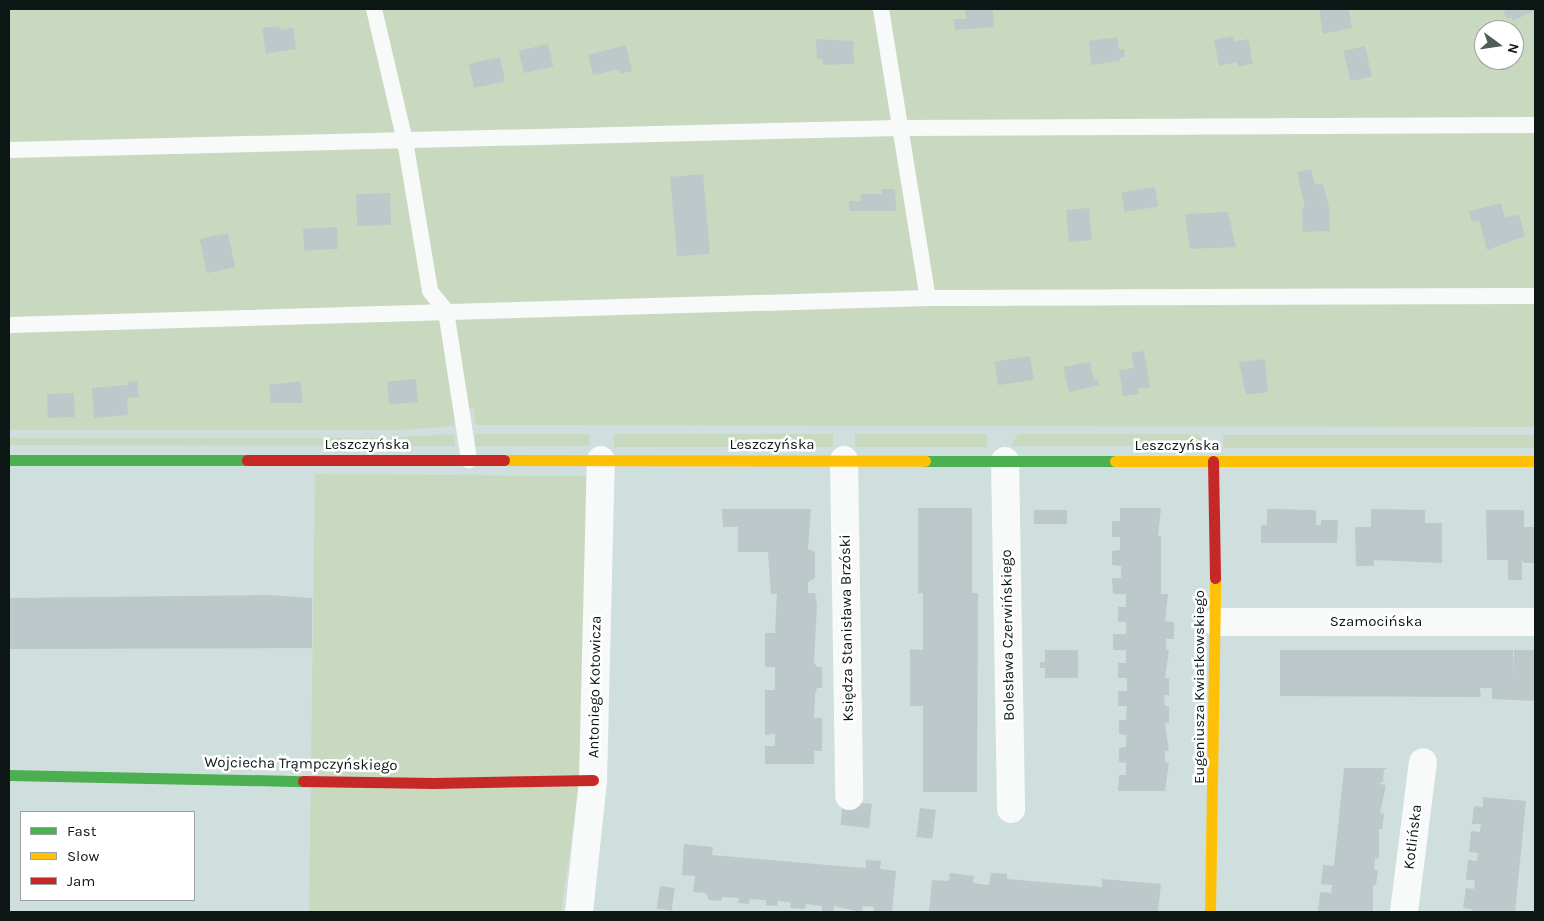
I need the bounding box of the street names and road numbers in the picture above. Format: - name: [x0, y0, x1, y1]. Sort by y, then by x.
- street label: Leszczyńska: [324, 436, 410, 454]
- street label: Leszczyńska: [729, 436, 815, 454]
- street label: Leszczyńska: [1134, 437, 1220, 455]
- street label: Księdza Stanisława Brzóski: [836, 534, 858, 722]
- street label: Bolesława Czerwińskiego: [998, 549, 1018, 721]
- street label: Eugeniusza Kwiatkowskiego: [1191, 590, 1209, 784]
- street label: Szamocińska: [1330, 613, 1422, 631]
- street label: Antoniego Kotowicza: [585, 616, 605, 758]
- street label: Wojciecha Trąmpczyńskiego: [204, 753, 398, 775]
- street label: Kotlińska: [1400, 804, 1426, 870]

